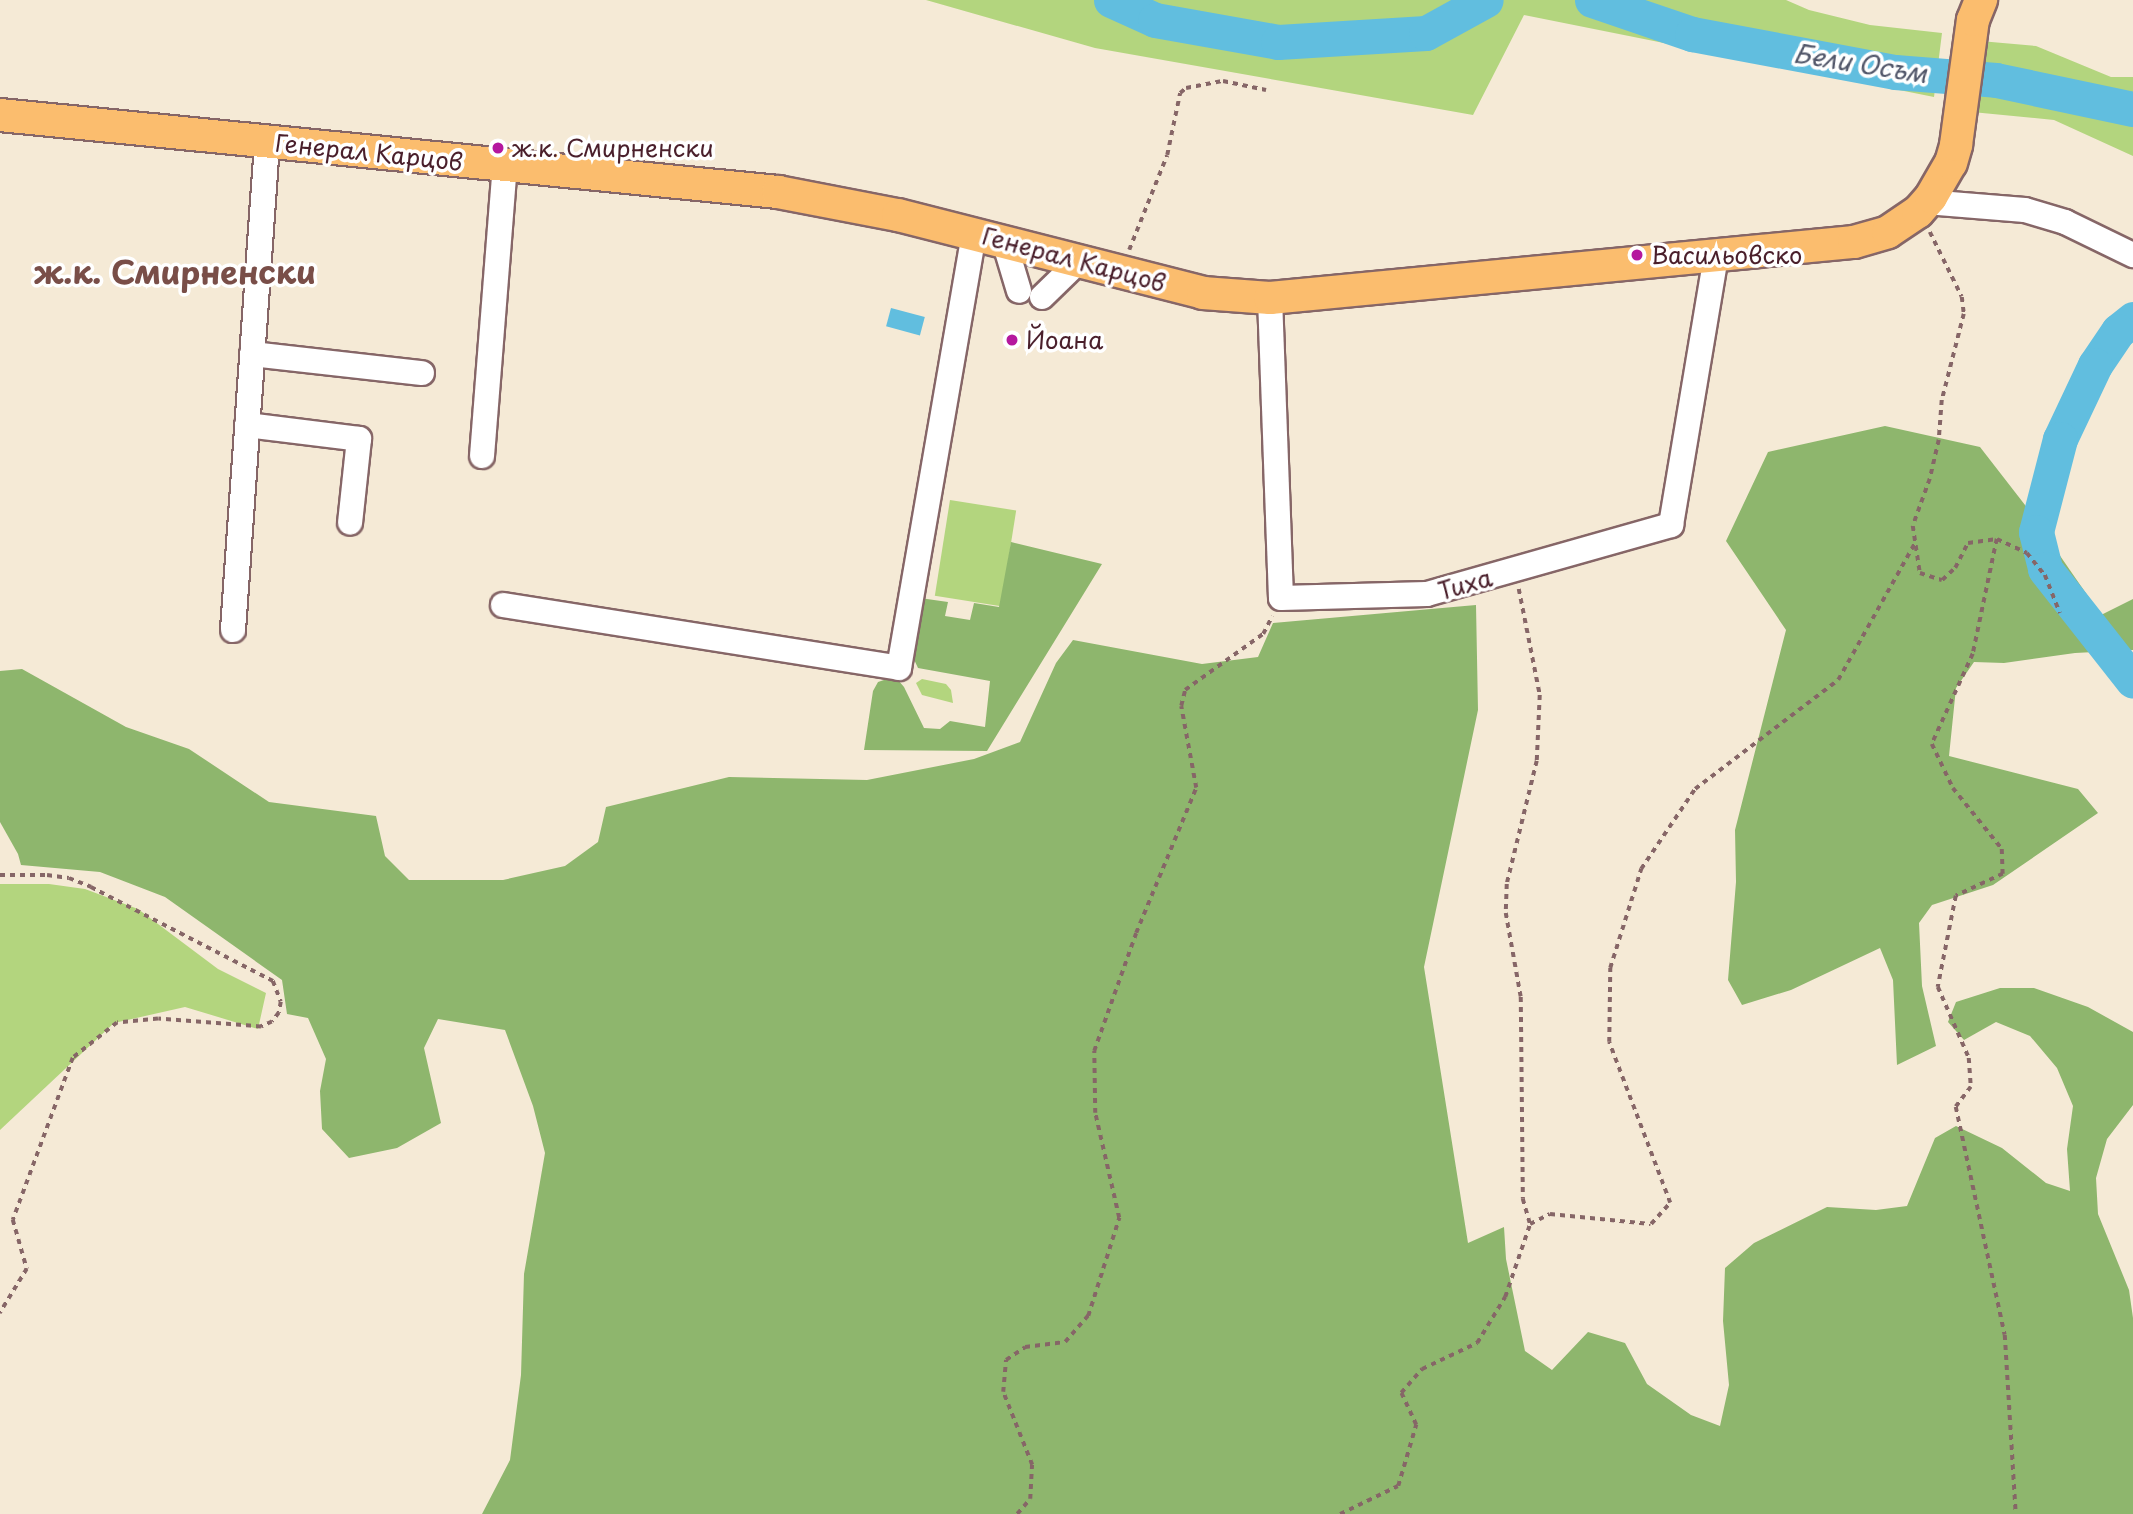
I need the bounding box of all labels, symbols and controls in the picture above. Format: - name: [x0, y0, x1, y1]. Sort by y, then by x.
- water label: Бели Осъм: [1790, 37, 1932, 89]
- street label: Генерал Карцов: [274, 128, 464, 176]
- place label: ж.к. Смирненски: [512, 134, 714, 162]
- marker: ж.к. Смирненски: [490, 140, 506, 156]
- street label: Генерал Карцов: [979, 221, 1169, 297]
- place label: Васильовско: [1651, 241, 1802, 269]
- marker: Васильовско: [1629, 247, 1645, 263]
- district label: ж.к. Смирненски: [34, 252, 316, 290]
- place label: Йоана: [1026, 326, 1103, 354]
- marker: Йоана: [1004, 332, 1020, 348]
- street label: Тиха: [1435, 563, 1495, 605]

